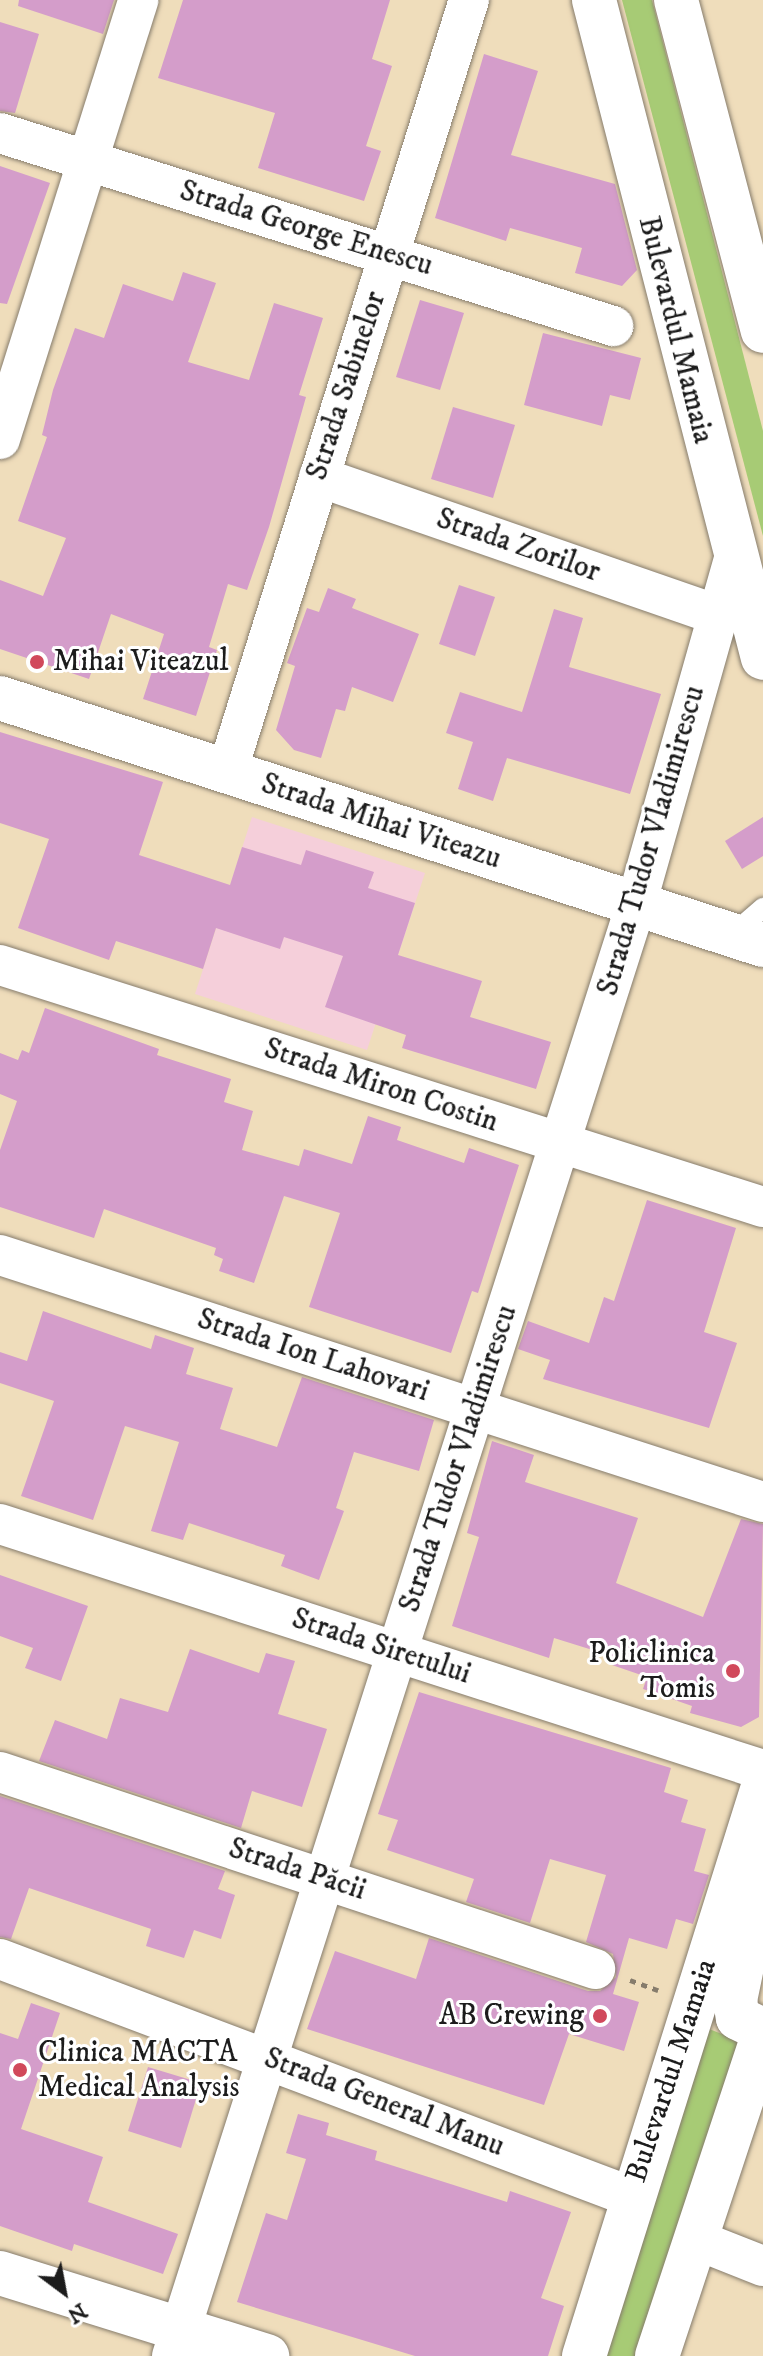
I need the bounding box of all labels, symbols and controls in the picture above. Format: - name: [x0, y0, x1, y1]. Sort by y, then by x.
- street label: Strada George Enescu: [175, 173, 437, 285]
- street label: Bulevardul Mamaia: [629, 213, 721, 447]
- street label: Strada Sabinelor: [300, 287, 394, 485]
- street label: Strada Zorilor: [431, 501, 605, 591]
- place label: Mihai Viteazul: [53, 644, 228, 680]
- marker: Mihai Viteazul: [28, 653, 46, 671]
- street label: Strada Tudor Vladimirescu: [591, 682, 713, 1000]
- street label: Strada Mihai Viteazu: [257, 766, 505, 878]
- street label: Strada Miron Costin: [259, 1031, 503, 1141]
- street label: Strada Tudor Vladimirescu: [392, 1301, 526, 1617]
- street label: Strada Ion Lahovari: [193, 1302, 433, 1410]
- street label: Strada Siretului: [287, 1601, 475, 1693]
- place label: Policlinica Tomis: [588, 1636, 715, 1706]
- marker: Policlinica Tomis: [722, 1660, 744, 1682]
- street label: Strada Păcii: [224, 1831, 370, 1909]
- street label: Bulevardul Mamaia: [619, 1955, 725, 2187]
- place label: AB Crewing: [439, 1998, 584, 2034]
- marker: AB Crewing: [591, 2007, 609, 2025]
- place label: Clinica MACTA Medical Analysis: [38, 2035, 239, 2106]
- street label: Strada General Manu: [259, 2041, 509, 2165]
- marker: Clinica MACTA Medical Analysis: [9, 2059, 31, 2081]
- north arrow: [24, 2252, 104, 2332]
- text: N: [62, 2297, 92, 2329]

